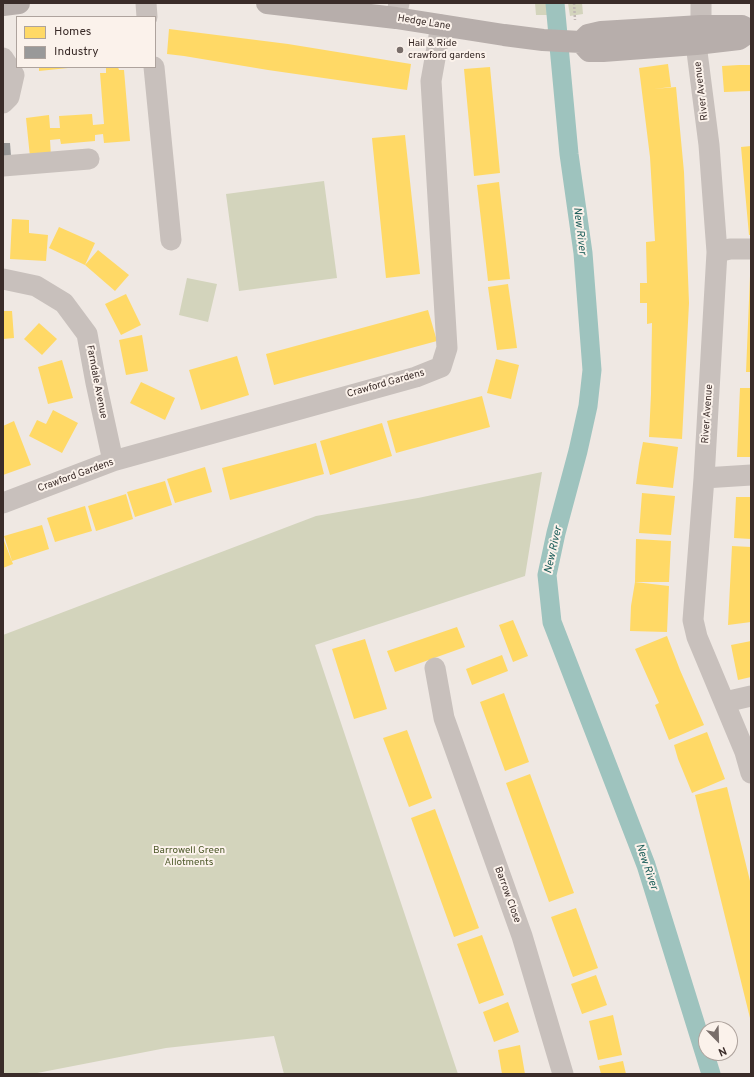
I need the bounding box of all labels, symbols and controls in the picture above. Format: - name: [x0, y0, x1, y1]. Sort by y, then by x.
- street label: Hedge Lane: [397, 13, 451, 33]
- legend: [16, 16, 156, 68]
- text: Homes: [54, 24, 91, 40]
- place label: Hail & Ride crawford gardens: [408, 38, 485, 62]
- text: Industry: [54, 44, 99, 60]
- marker: Hail & Ride crawford gardens: [395, 45, 405, 55]
- street label: River Avenue: [692, 61, 712, 121]
- water label: New River: [570, 206, 588, 256]
- street label: Farndale Avenue: [83, 344, 109, 420]
- street label: Crawford Gardens: [346, 367, 426, 401]
- street label: River Avenue: [700, 384, 716, 444]
- street label: Crawford Gardens: [36, 457, 116, 495]
- water label: New River: [542, 525, 566, 575]
- water label: New River: [632, 842, 660, 892]
- park label: Barrowell Green Allotments: [153, 845, 225, 868]
- street label: Barrow Close: [491, 865, 523, 925]
- north arrow: [698, 1021, 738, 1061]
- text: N: [716, 1043, 729, 1059]

